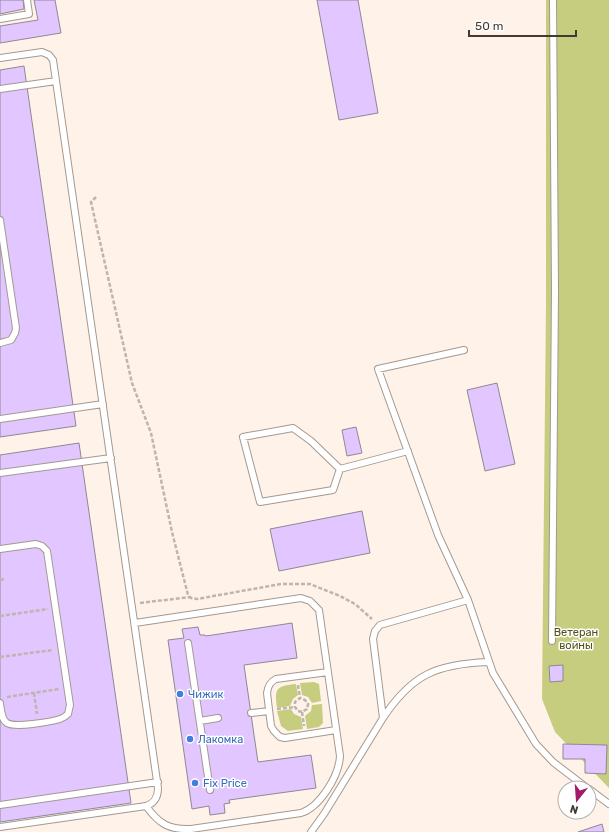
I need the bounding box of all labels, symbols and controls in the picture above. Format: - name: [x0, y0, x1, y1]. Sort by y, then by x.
- scale bar: [469, 12, 576, 38]
- text: 50 m: [475, 19, 503, 33]
- park label: Ветеран войны: [554, 626, 598, 652]
- place label: Чижик: [188, 688, 223, 701]
- marker: Чижик: [175, 689, 185, 699]
- place label: Лакомка: [198, 733, 243, 746]
- marker: Лакомка: [185, 734, 195, 744]
- place label: Fix Price: [203, 777, 247, 790]
- marker: Fix Price: [190, 778, 200, 788]
- north arrow: [557, 780, 597, 820]
- text: N: [568, 802, 580, 816]

